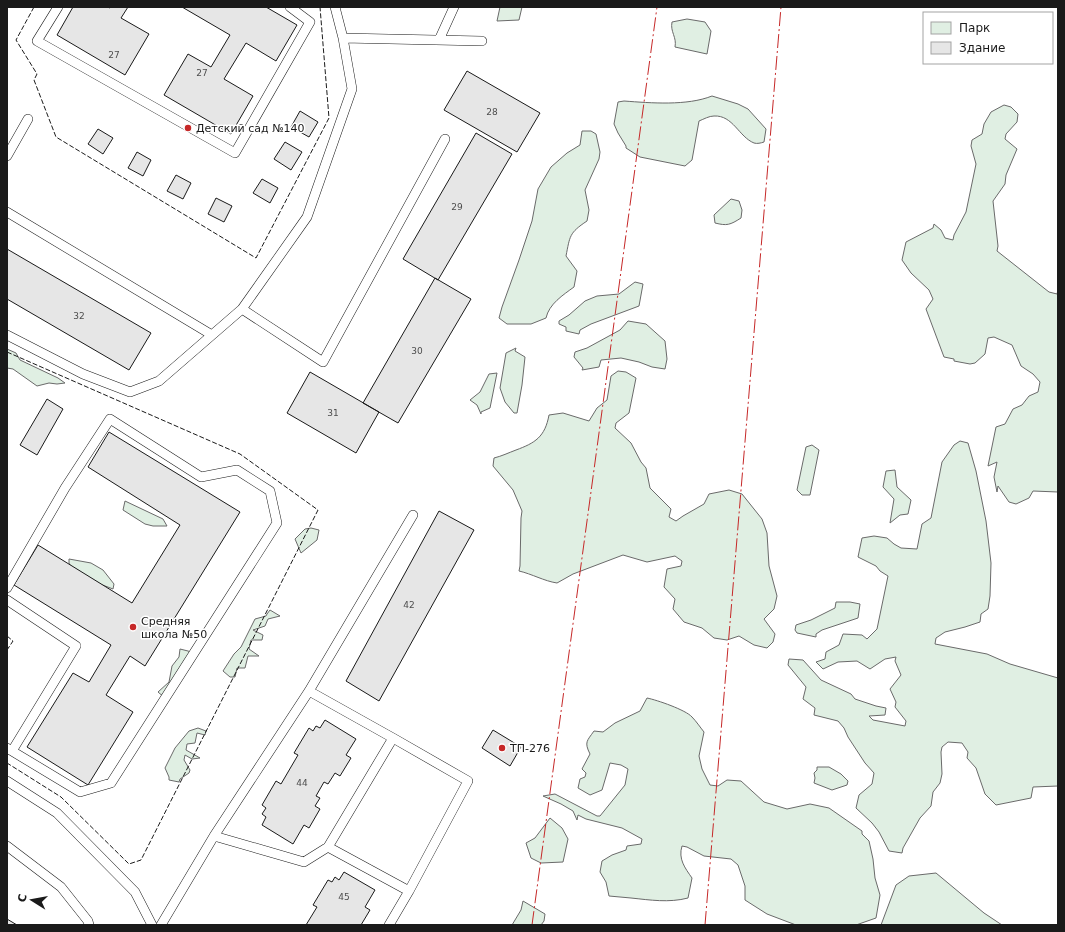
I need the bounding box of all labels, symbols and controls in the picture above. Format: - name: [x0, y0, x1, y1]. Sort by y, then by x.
- legend: [923, 12, 1053, 64]
- text: Парк: [959, 21, 990, 35]
- text: Здание: [959, 41, 1005, 55]
- house number: 27: [108, 50, 120, 60]
- house number: 27: [196, 68, 208, 78]
- house number: 28: [486, 107, 498, 117]
- place label: Детский сад №140: [196, 122, 305, 135]
- marker: Детский сад №140: [183, 123, 193, 133]
- house number: 29: [451, 202, 463, 212]
- house number: 32: [73, 311, 85, 321]
- house number: 30: [411, 346, 423, 356]
- house number: 31: [327, 408, 339, 418]
- house number: 42: [403, 600, 415, 610]
- place label: Средняя школа №50: [141, 615, 207, 641]
- marker: Средняя школа №50: [128, 622, 138, 632]
- place label: ТП-276: [509, 742, 550, 755]
- marker: ТП-276: [497, 743, 507, 753]
- house number: 44: [296, 778, 308, 788]
- north arrow: [12, 880, 52, 920]
- house number: 45: [338, 892, 350, 902]
- text: С: [16, 893, 30, 903]

